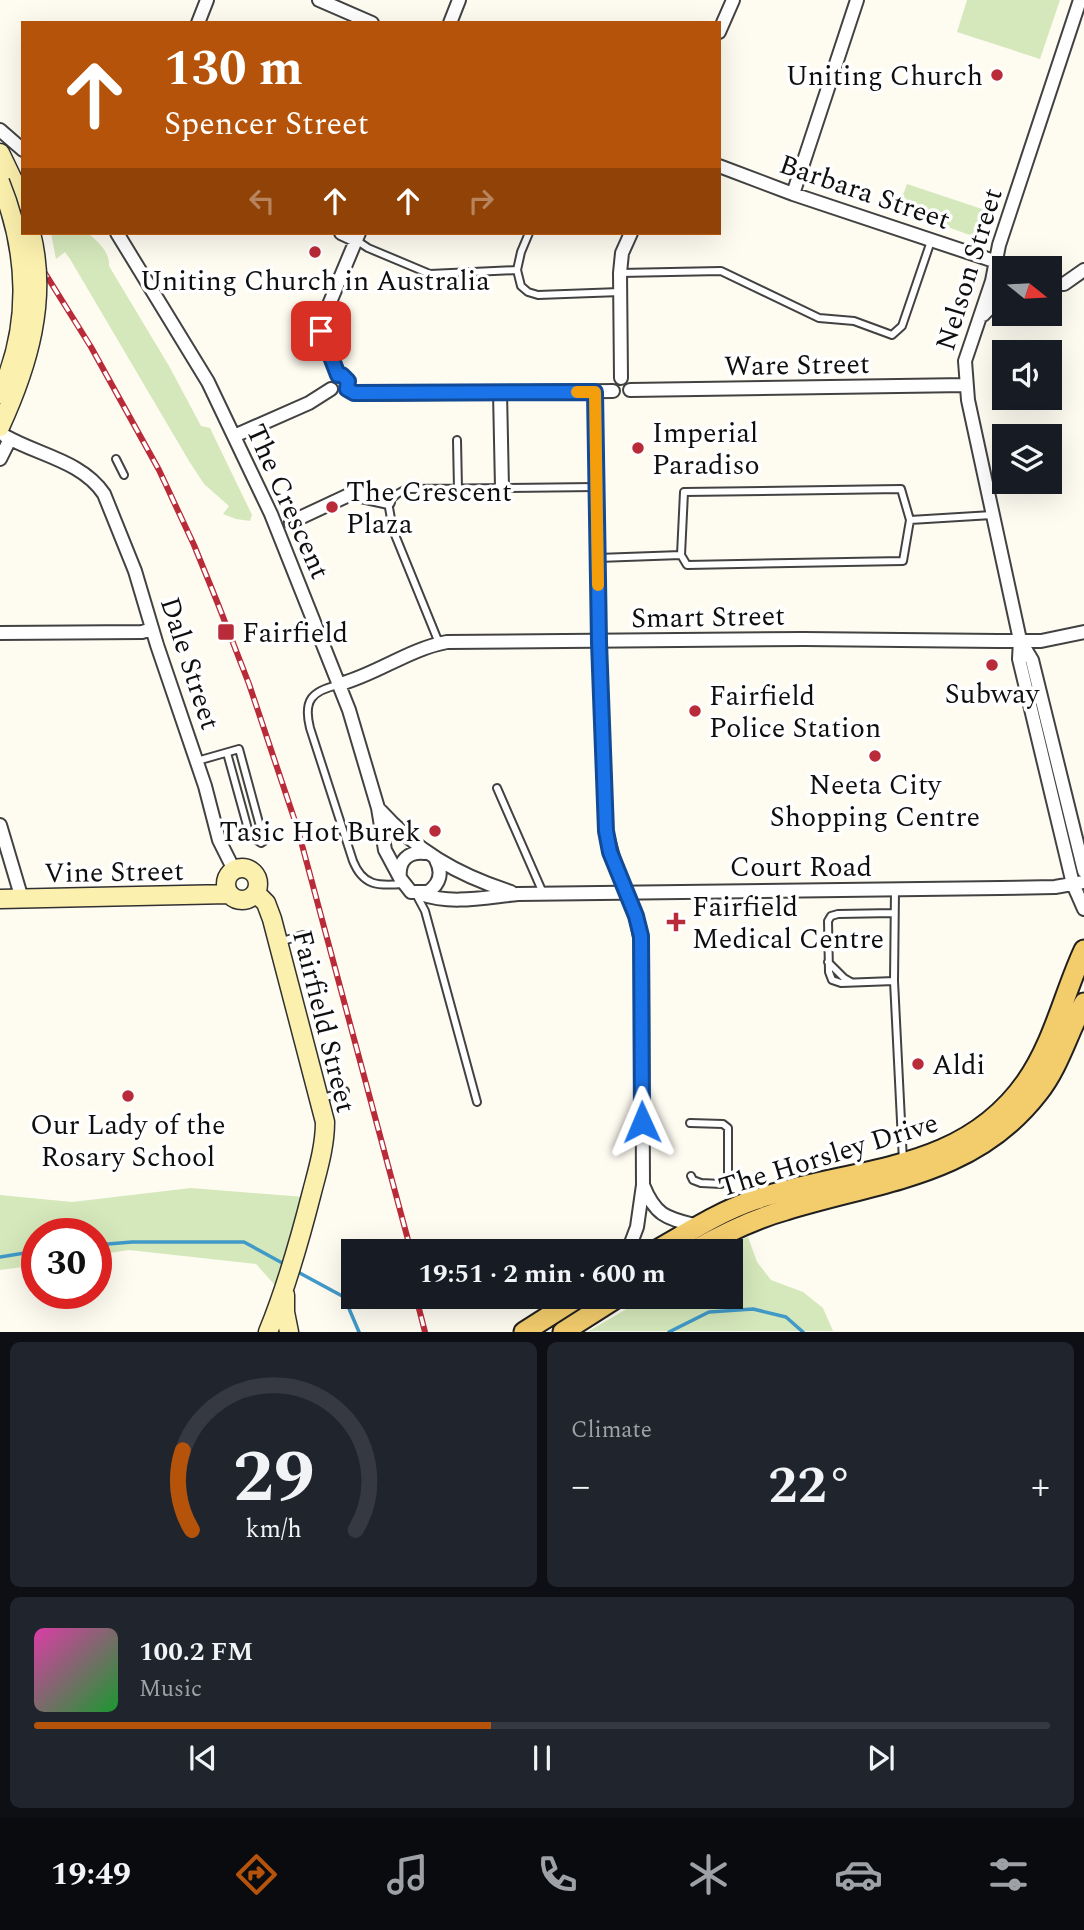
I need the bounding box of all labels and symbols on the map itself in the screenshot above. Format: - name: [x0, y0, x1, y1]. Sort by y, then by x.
- place label: Uniting Church: [786, 55, 983, 98]
- marker: Uniting Church: [989, 67, 1005, 83]
- street label: Barbara Street: [773, 143, 956, 242]
- street label: Nelson Street: [924, 183, 1015, 356]
- marker: Uniting Church in Australia: [307, 244, 323, 260]
- north arrow: [992, 256, 1062, 326]
- place label: Uniting Church in Australia: [140, 260, 490, 303]
- pin: [291, 301, 351, 361]
- street label: Ware Street: [724, 343, 870, 388]
- place label: Imperial Paradiso: [652, 412, 760, 487]
- street label: The Crescent: [234, 417, 341, 586]
- marker: Imperial Paradiso: [630, 440, 646, 456]
- place label: The Crescent Plaza: [346, 471, 512, 546]
- marker: The Crescent Plaza: [324, 499, 340, 515]
- street label: Dale Street: [148, 591, 231, 736]
- street label: Smart Street: [631, 595, 785, 640]
- place label: Fairfield: [242, 612, 348, 655]
- marker: Fairfield: [216, 622, 236, 642]
- marker: Subway: [984, 657, 1000, 673]
- place label: Subway: [945, 673, 1041, 716]
- place label: Fairfield Police Station: [709, 675, 881, 750]
- marker: Fairfield Police Station: [687, 703, 703, 719]
- marker: Neeta City Shopping Centre: [867, 748, 883, 764]
- place label: Neeta City Shopping Centre: [770, 764, 980, 839]
- place label: Tasic Hot Burek: [219, 811, 421, 854]
- marker: Tasic Hot Burek: [427, 823, 443, 839]
- street label: Court Road: [730, 846, 872, 889]
- street label: Vine Street: [44, 850, 184, 895]
- place label: Fairfield Medical Centre: [692, 886, 884, 961]
- marker: Fairfield Medical Centre: [666, 912, 686, 932]
- street label: Fairfield Street: [280, 926, 367, 1117]
- place label: Aldi: [932, 1044, 985, 1087]
- marker: Aldi: [910, 1056, 926, 1072]
- position arrow: [605, 1085, 679, 1159]
- marker: Our Lady of the Rosary School: [120, 1088, 136, 1104]
- street label: The Horsley Drive: [713, 1102, 944, 1209]
- place label: Our Lady of the Rosary School: [30, 1104, 226, 1179]
- speed limit sign: 30: [21, 1218, 112, 1309]

